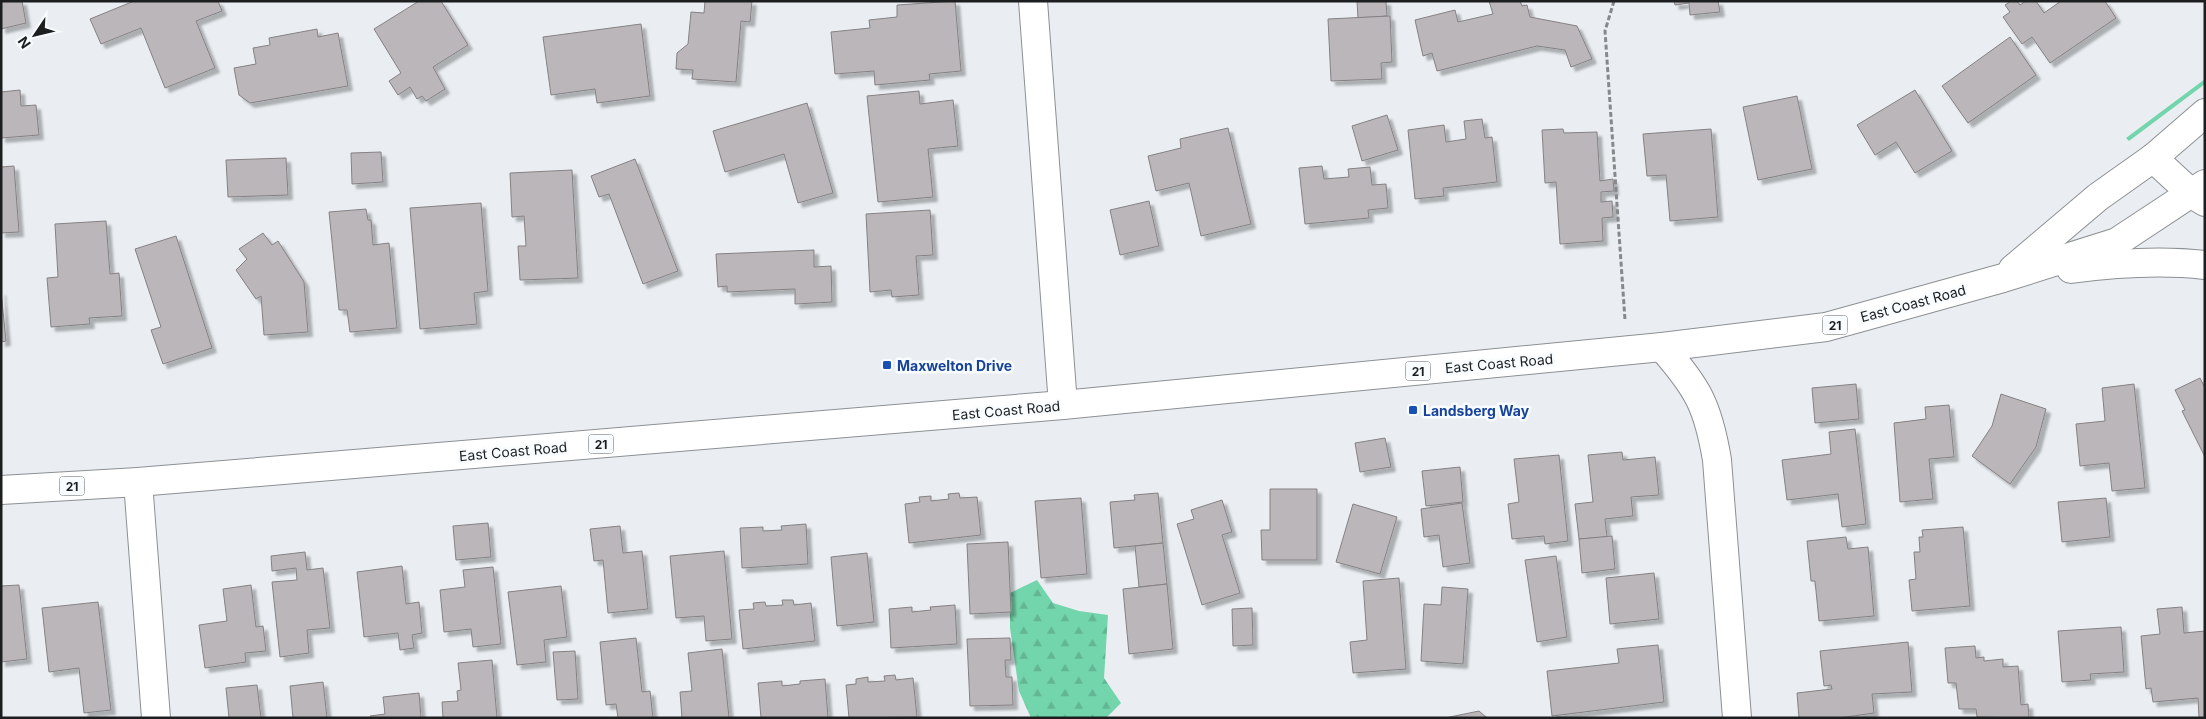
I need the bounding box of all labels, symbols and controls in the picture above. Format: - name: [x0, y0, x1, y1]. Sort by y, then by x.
- north arrow: [10, 10, 60, 60]
- text: N: [14, 33, 34, 52]
- street label: East Coast Road: [1858, 281, 1968, 325]
- road number: 21: [1822, 316, 1848, 334]
- street label: East Coast Road: [1444, 350, 1554, 376]
- place label: Maxwelton Drive: [897, 357, 1012, 374]
- marker: Maxwelton Drive: [881, 359, 893, 371]
- road number: 21: [1406, 362, 1430, 381]
- street label: East Coast Road: [951, 397, 1061, 423]
- place label: Landsberg Way: [1423, 402, 1530, 419]
- marker: Landsberg Way: [1407, 404, 1419, 416]
- road number: 21: [588, 434, 614, 454]
- street label: East Coast Road: [458, 438, 568, 464]
- road number: 21: [60, 476, 84, 496]

